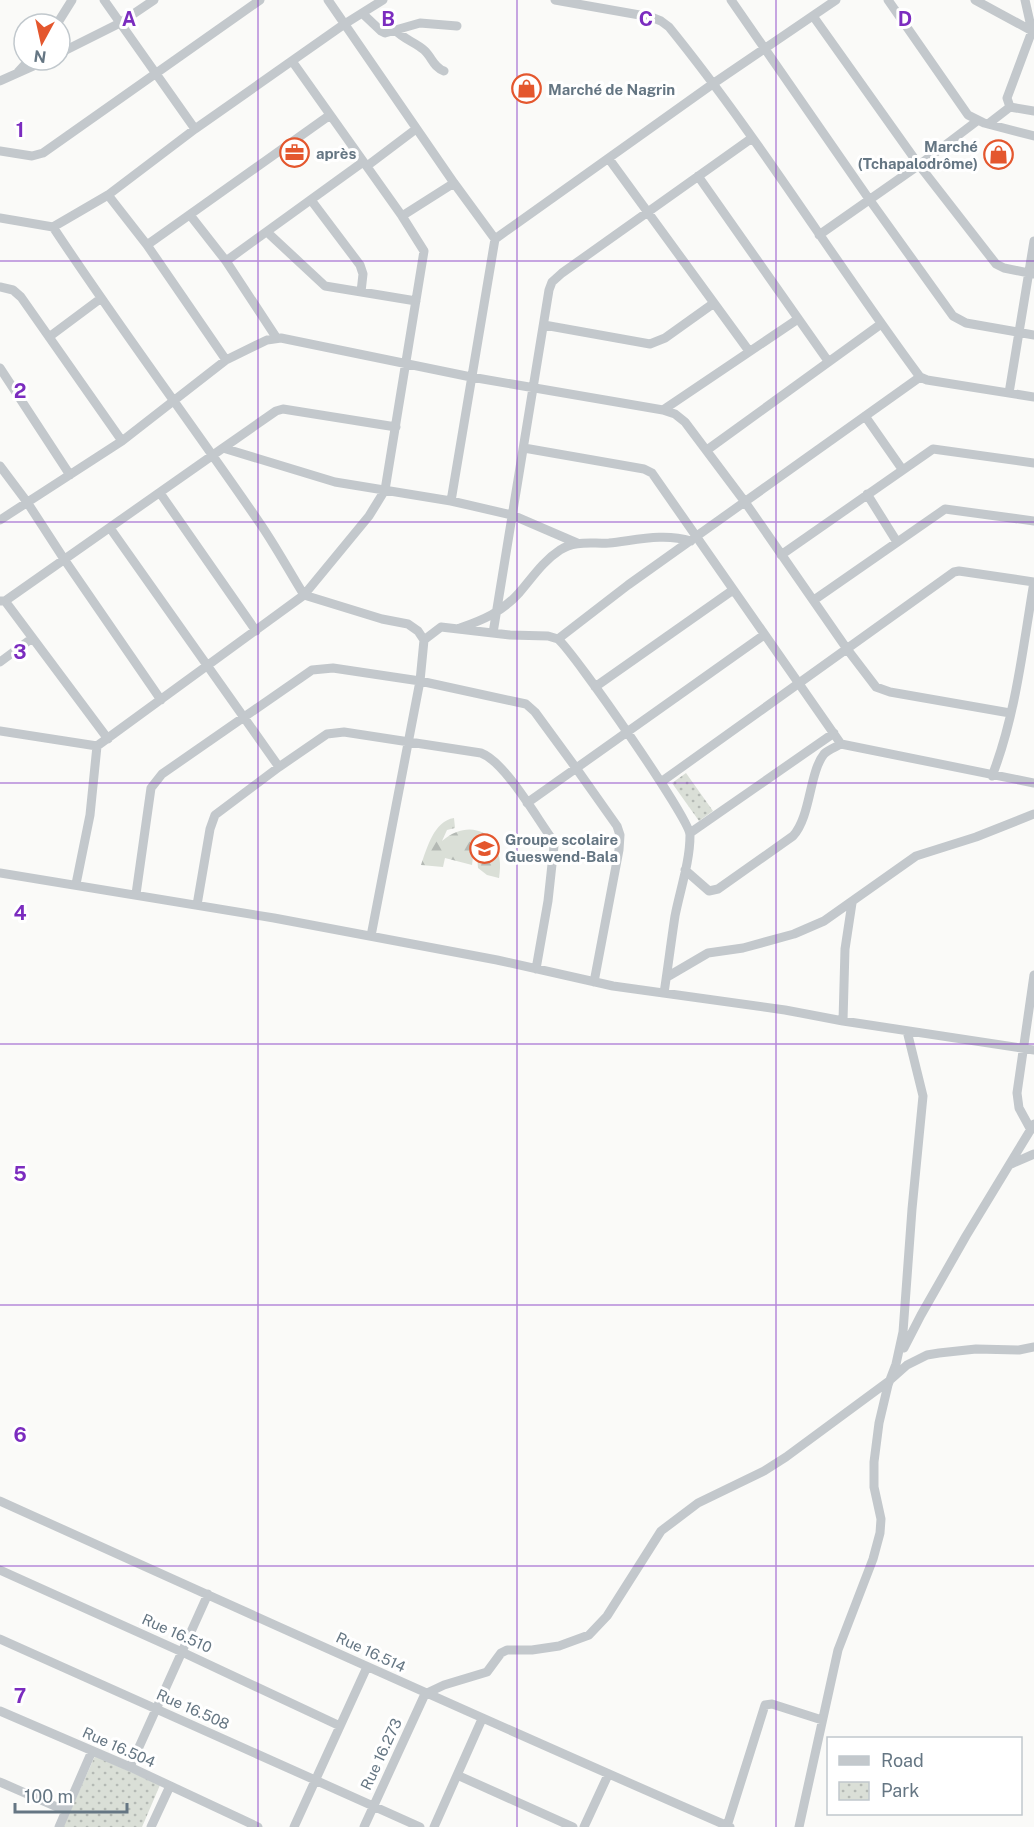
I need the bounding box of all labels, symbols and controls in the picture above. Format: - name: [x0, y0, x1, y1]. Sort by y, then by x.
- text: A: [122, 7, 136, 31]
- text: B: [381, 7, 395, 31]
- text: C: [639, 7, 653, 31]
- text: D: [898, 7, 912, 31]
- north arrow: [12, 12, 72, 72]
- text: N: [32, 46, 48, 67]
- shop icon: Marché de Nagrin: [511, 73, 543, 105]
- place label: Marché de Nagrin: [548, 81, 675, 98]
- text: 1: [16, 118, 24, 142]
- office icon: après: [279, 137, 311, 169]
- place label: Marché (Tchapalodrôme): [858, 138, 978, 172]
- shop icon: Marché (Tchapalodrôme): [983, 139, 1015, 171]
- place label: après: [316, 145, 356, 162]
- text: 2: [14, 379, 26, 403]
- text: 3: [13, 640, 27, 664]
- place label: Groupe scolaire Gueswend-Bala: [505, 831, 618, 865]
- school or university icon: Groupe scolaire Gueswend-Bala: [468, 832, 500, 864]
- text: 4: [13, 901, 27, 925]
- text: 5: [13, 1162, 27, 1186]
- text: 6: [13, 1423, 27, 1447]
- street label: Rue 16.510: [140, 1610, 214, 1656]
- street label: Rue 16.514: [334, 1629, 408, 1675]
- text: 7: [14, 1684, 26, 1708]
- street label: Rue 16.508: [154, 1685, 232, 1733]
- street label: Rue 16.273: [357, 1716, 405, 1792]
- street label: Rue 16.504: [80, 1723, 158, 1771]
- legend: [827, 1737, 1022, 1815]
- text: Road: [881, 1750, 924, 1771]
- scale bar: [15, 1776, 128, 1814]
- text: Park: [881, 1780, 919, 1801]
- text: 100 m: [24, 1786, 73, 1807]

